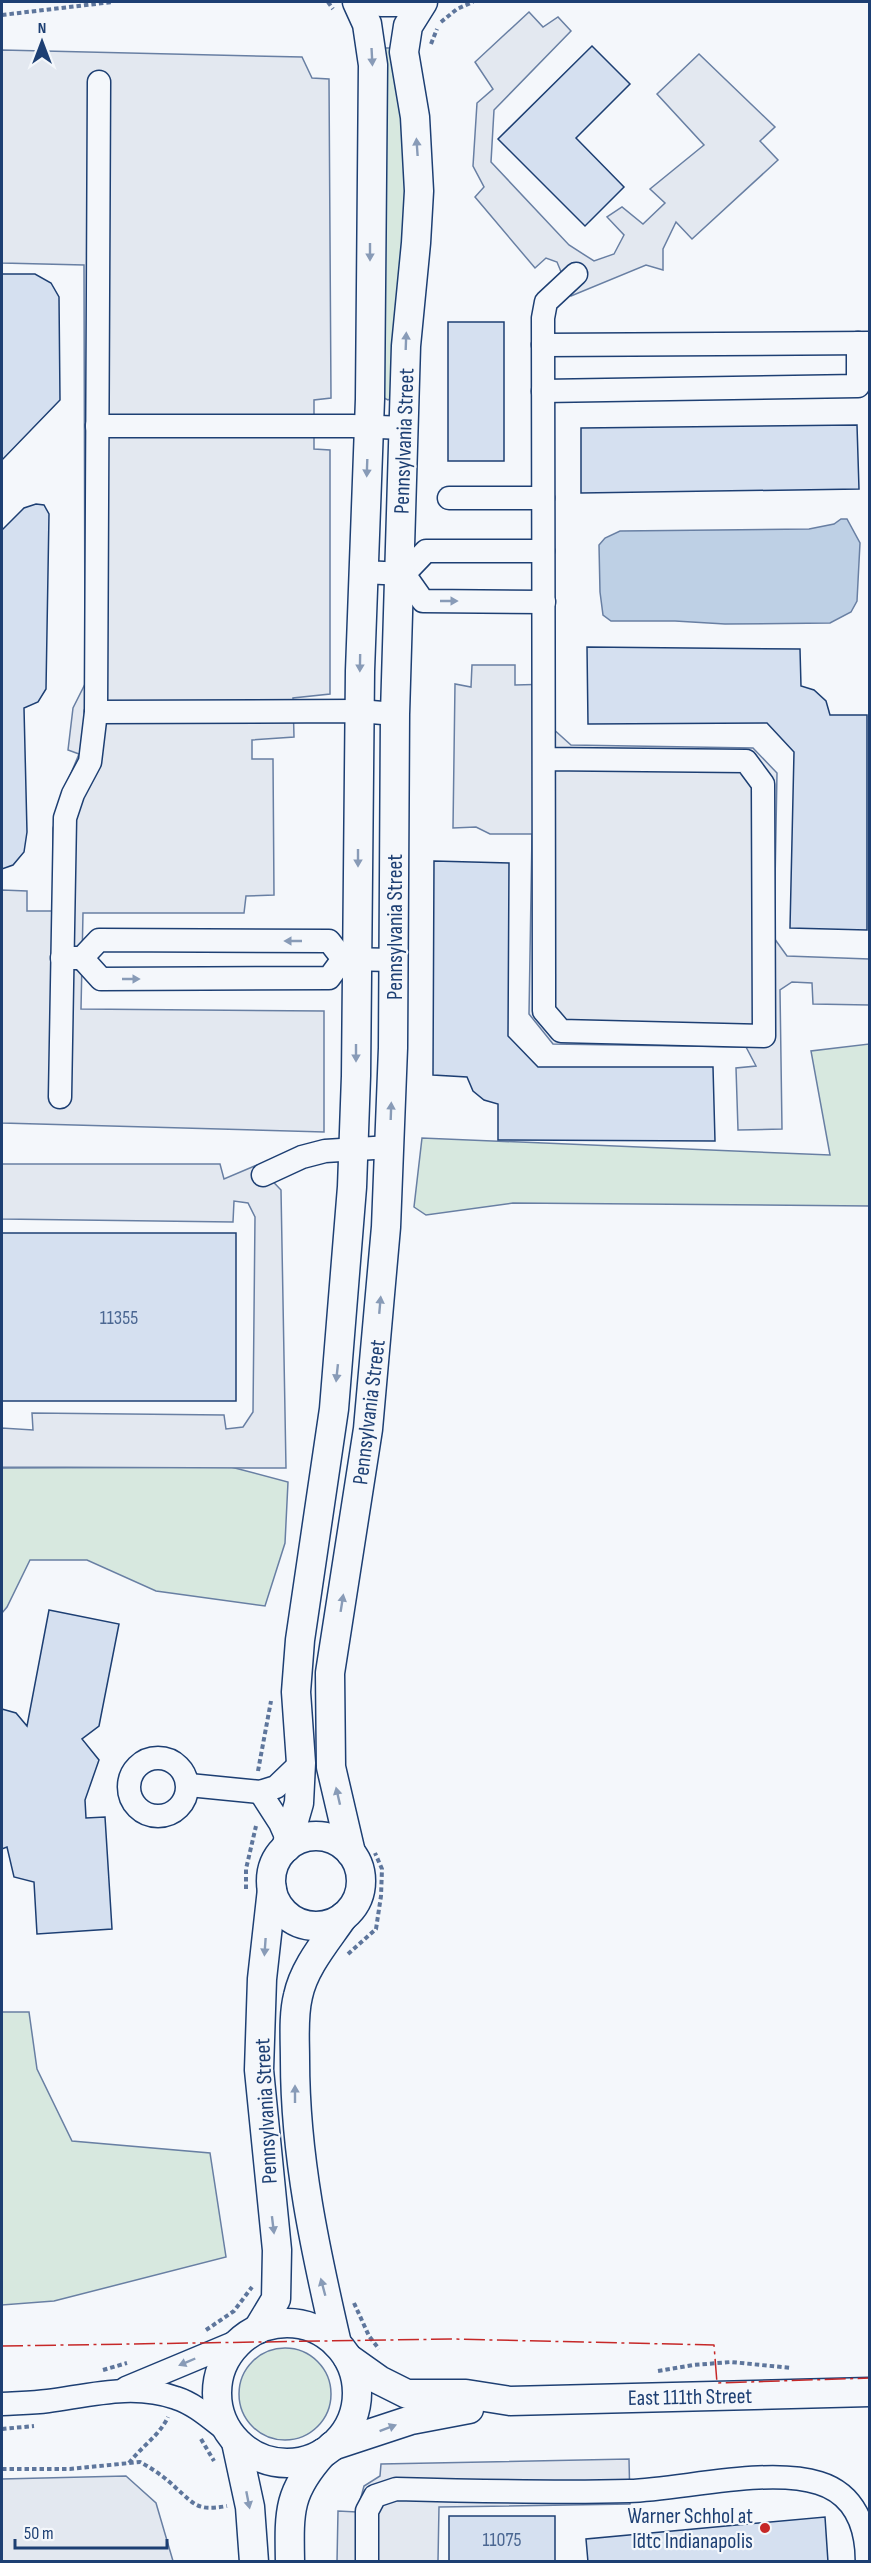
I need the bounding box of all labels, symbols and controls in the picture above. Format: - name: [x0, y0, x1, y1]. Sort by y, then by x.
- north arrow: [12, 12, 72, 72]
- text: N: [38, 19, 46, 38]
- one-way arrow: [367, 48, 377, 67]
- one-way arrow: [413, 138, 422, 157]
- one-way arrow: [366, 243, 375, 262]
- one-way arrow: [402, 332, 411, 351]
- street label: Pennsylvania Street: [388, 367, 421, 514]
- one-way arrow: [363, 459, 372, 478]
- one-way arrow: [439, 596, 458, 606]
- one-way arrow: [355, 654, 365, 673]
- one-way arrow: [353, 848, 363, 867]
- street label: Pennsylvania Street: [382, 854, 409, 1000]
- one-way arrow: [284, 936, 303, 946]
- one-way arrow: [122, 974, 141, 984]
- one-way arrow: [351, 1043, 361, 1062]
- one-way arrow: [387, 1101, 396, 1120]
- one-way arrow: [376, 1296, 385, 1315]
- house number: 11355: [100, 1306, 138, 1330]
- street label: Pennsylvania Street: [347, 1338, 392, 1486]
- one-way arrow: [332, 1364, 342, 1383]
- one-way arrow: [337, 1593, 346, 1612]
- one-way arrow: [333, 1786, 342, 1805]
- one-way arrow: [260, 1937, 270, 1956]
- street label: Pennsylvania Street: [249, 2037, 284, 2184]
- one-way arrow: [290, 2085, 300, 2104]
- one-way arrow: [269, 2215, 278, 2234]
- one-way arrow: [317, 2278, 327, 2296]
- one-way arrow: [178, 2358, 196, 2367]
- street label: East 111th Street: [628, 2383, 753, 2412]
- one-way arrow: [379, 2422, 397, 2432]
- one-way arrow: [244, 2490, 253, 2509]
- place label: Warner Schhol at Idtc Indianapolis: [627, 2503, 753, 2555]
- scale bar: [15, 2512, 166, 2550]
- marker: Warner Schhol at Idtc Indianapolis: [758, 2521, 772, 2535]
- text: 50 m: [24, 2523, 54, 2544]
- house number: 11075: [483, 2528, 521, 2552]

